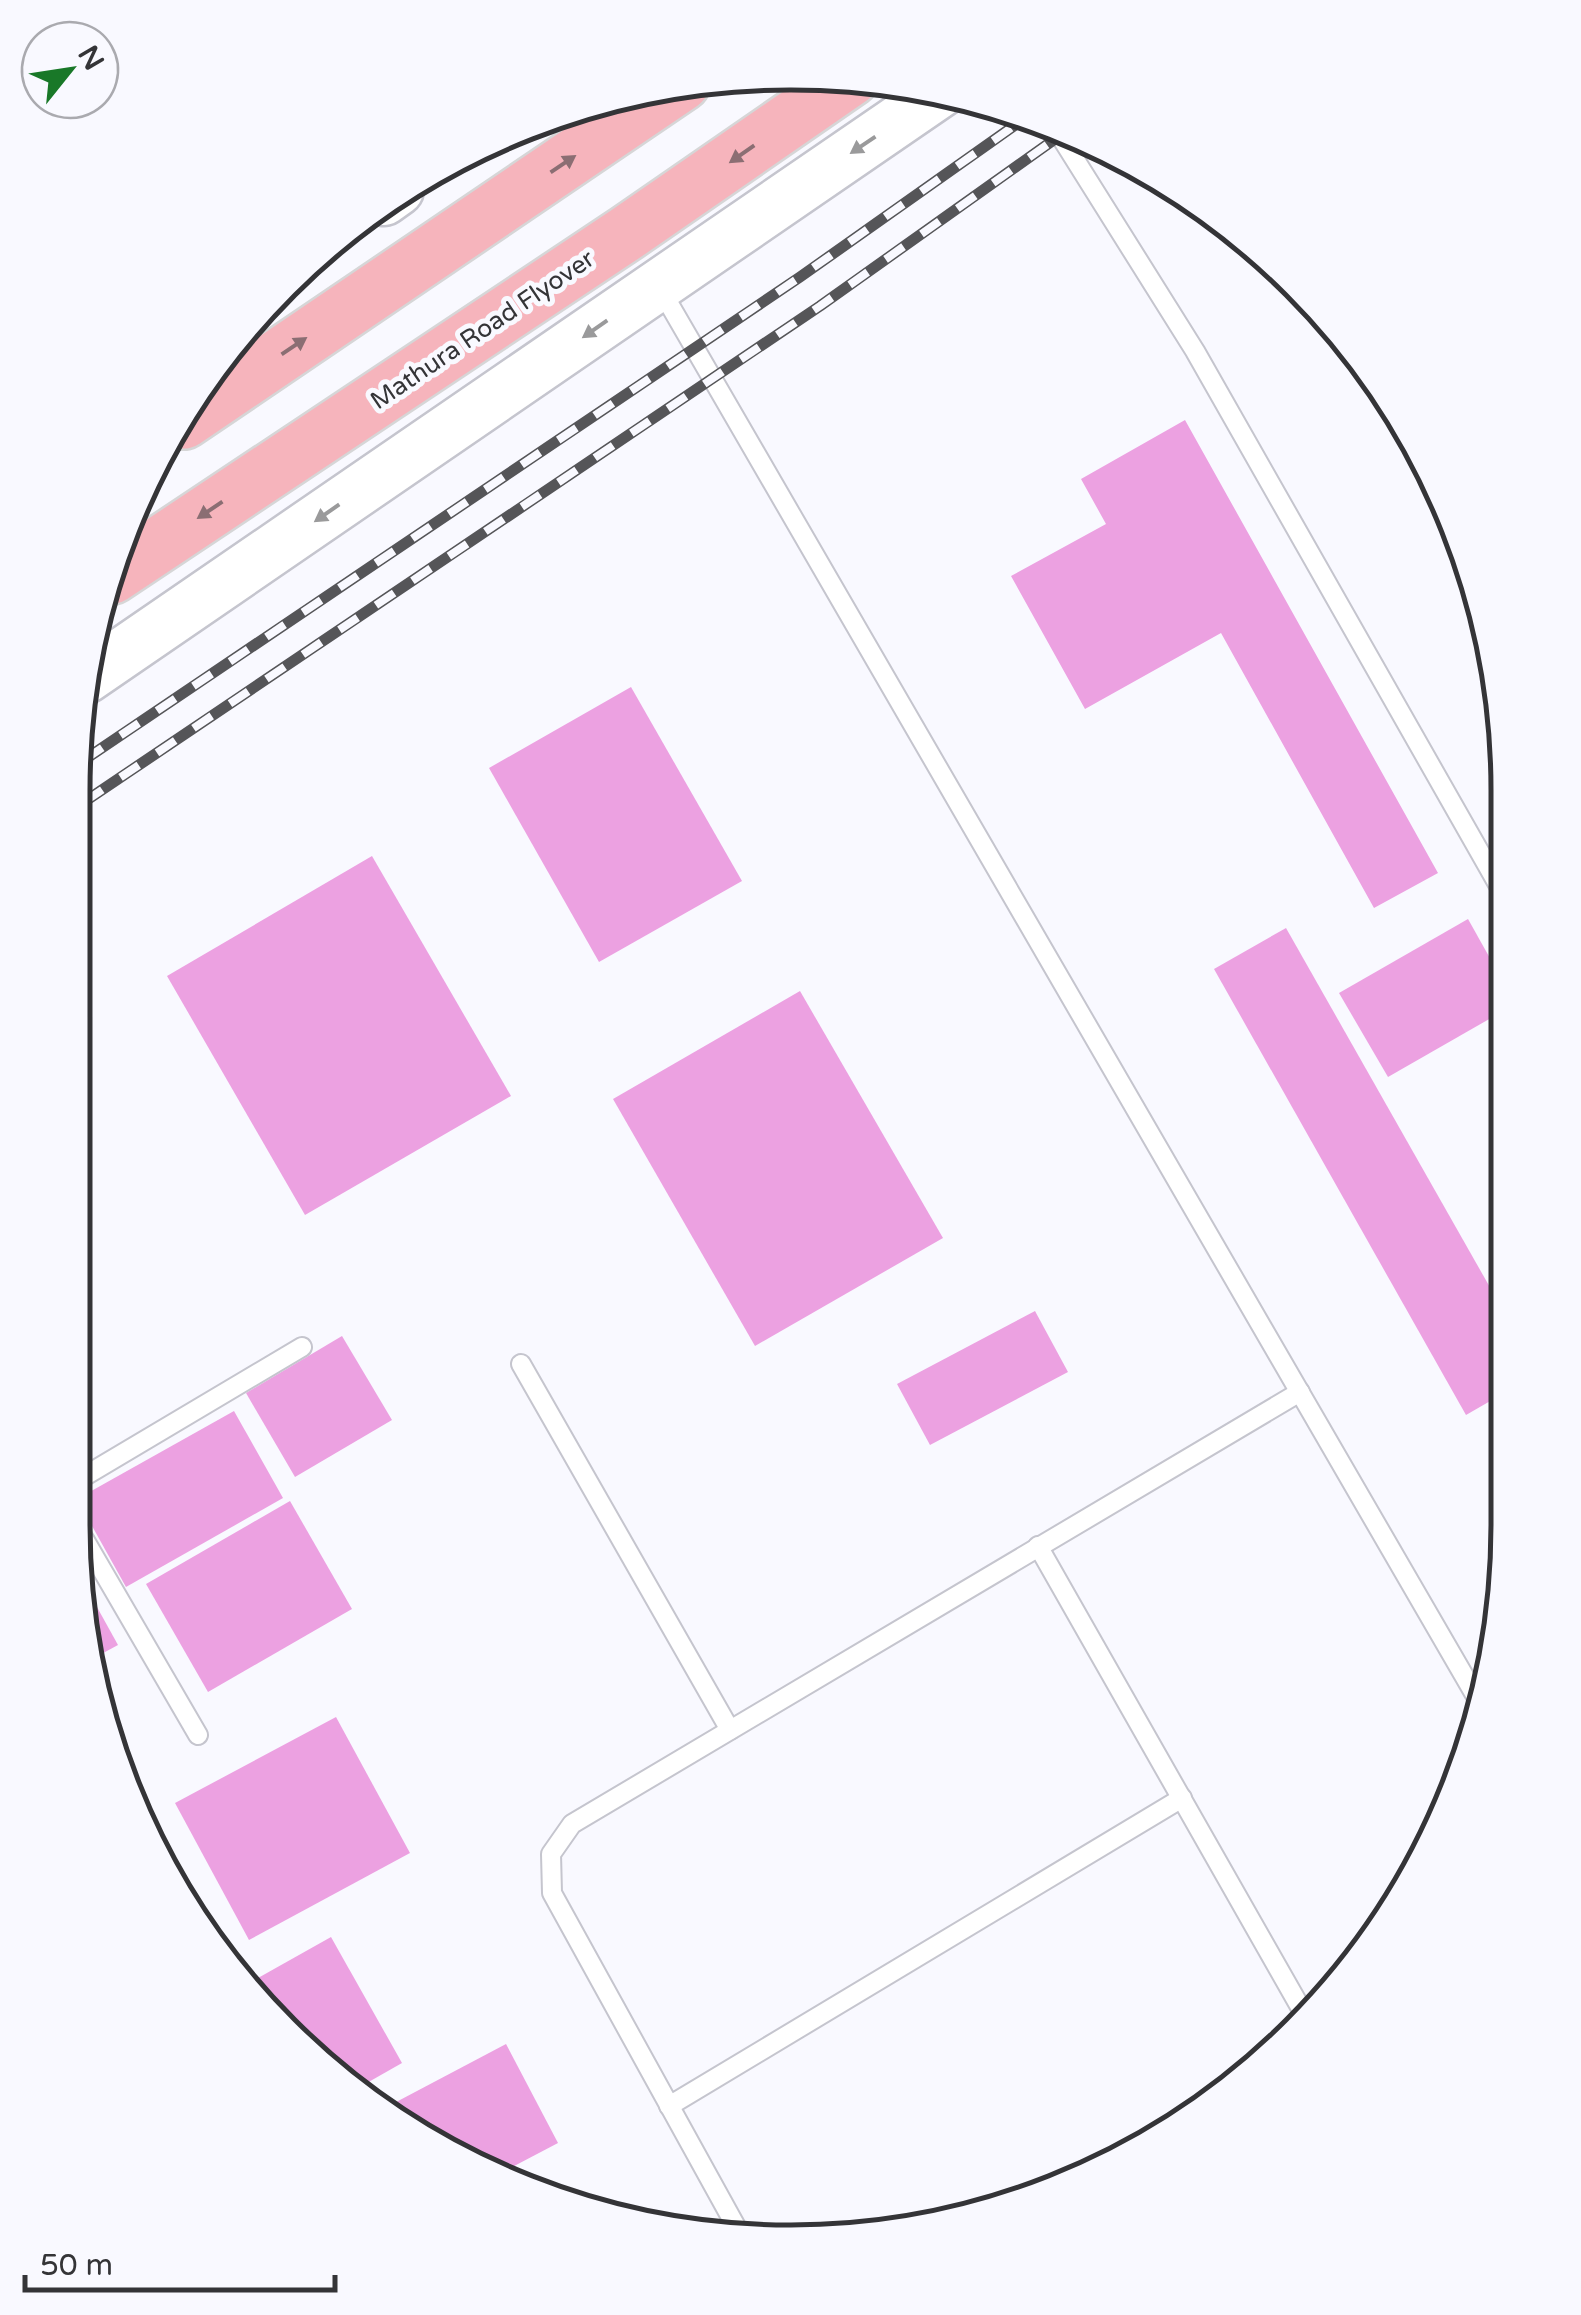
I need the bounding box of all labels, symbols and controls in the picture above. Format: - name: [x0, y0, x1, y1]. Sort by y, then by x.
- north arrow: [20, 20, 120, 120]
- text: N: [70, 40, 111, 76]
- one-way arrow: [849, 135, 876, 154]
- one-way arrow: [728, 144, 755, 163]
- one-way arrow: [549, 155, 576, 174]
- street label: Mathura Road Flyover: [365, 243, 601, 416]
- one-way arrow: [581, 319, 608, 338]
- one-way arrow: [280, 337, 307, 356]
- one-way arrow: [196, 500, 224, 519]
- one-way arrow: [313, 503, 340, 522]
- scale bar: [25, 2230, 335, 2292]
- text: 50 m: [40, 2247, 113, 2284]

